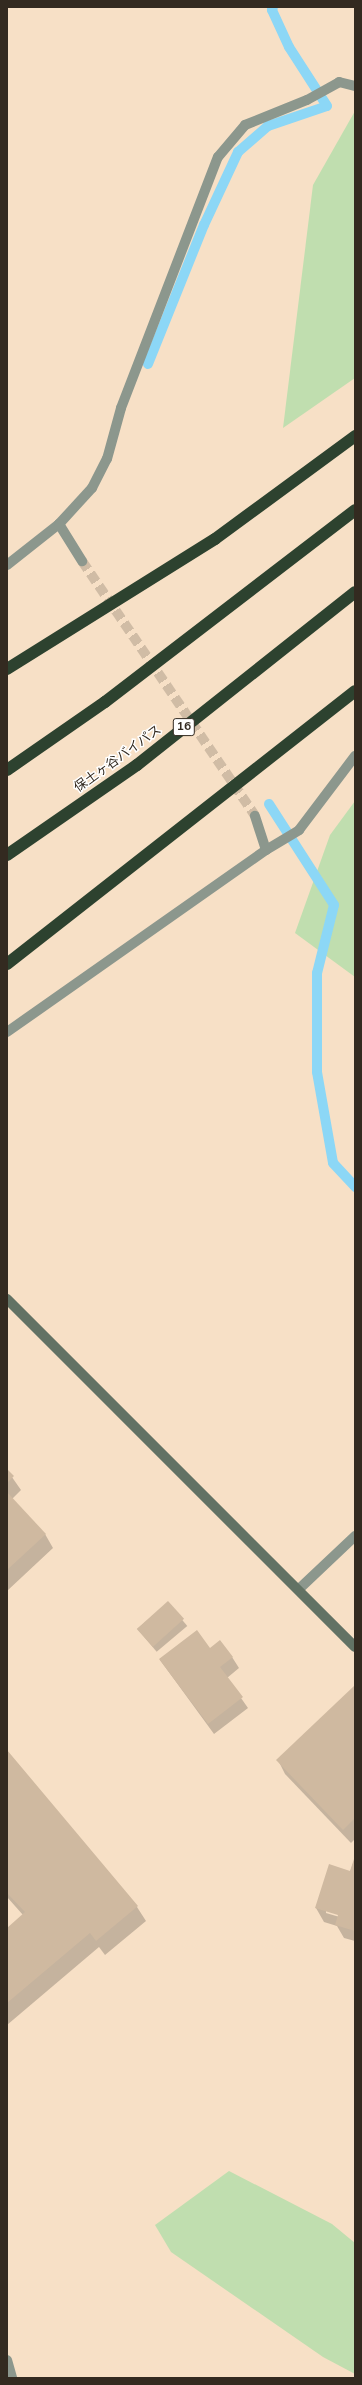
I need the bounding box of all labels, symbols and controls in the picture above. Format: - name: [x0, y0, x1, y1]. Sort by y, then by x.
- road number: 16: [172, 717, 196, 737]
- street label: 保土ヶ谷バイパス: [71, 722, 165, 796]

